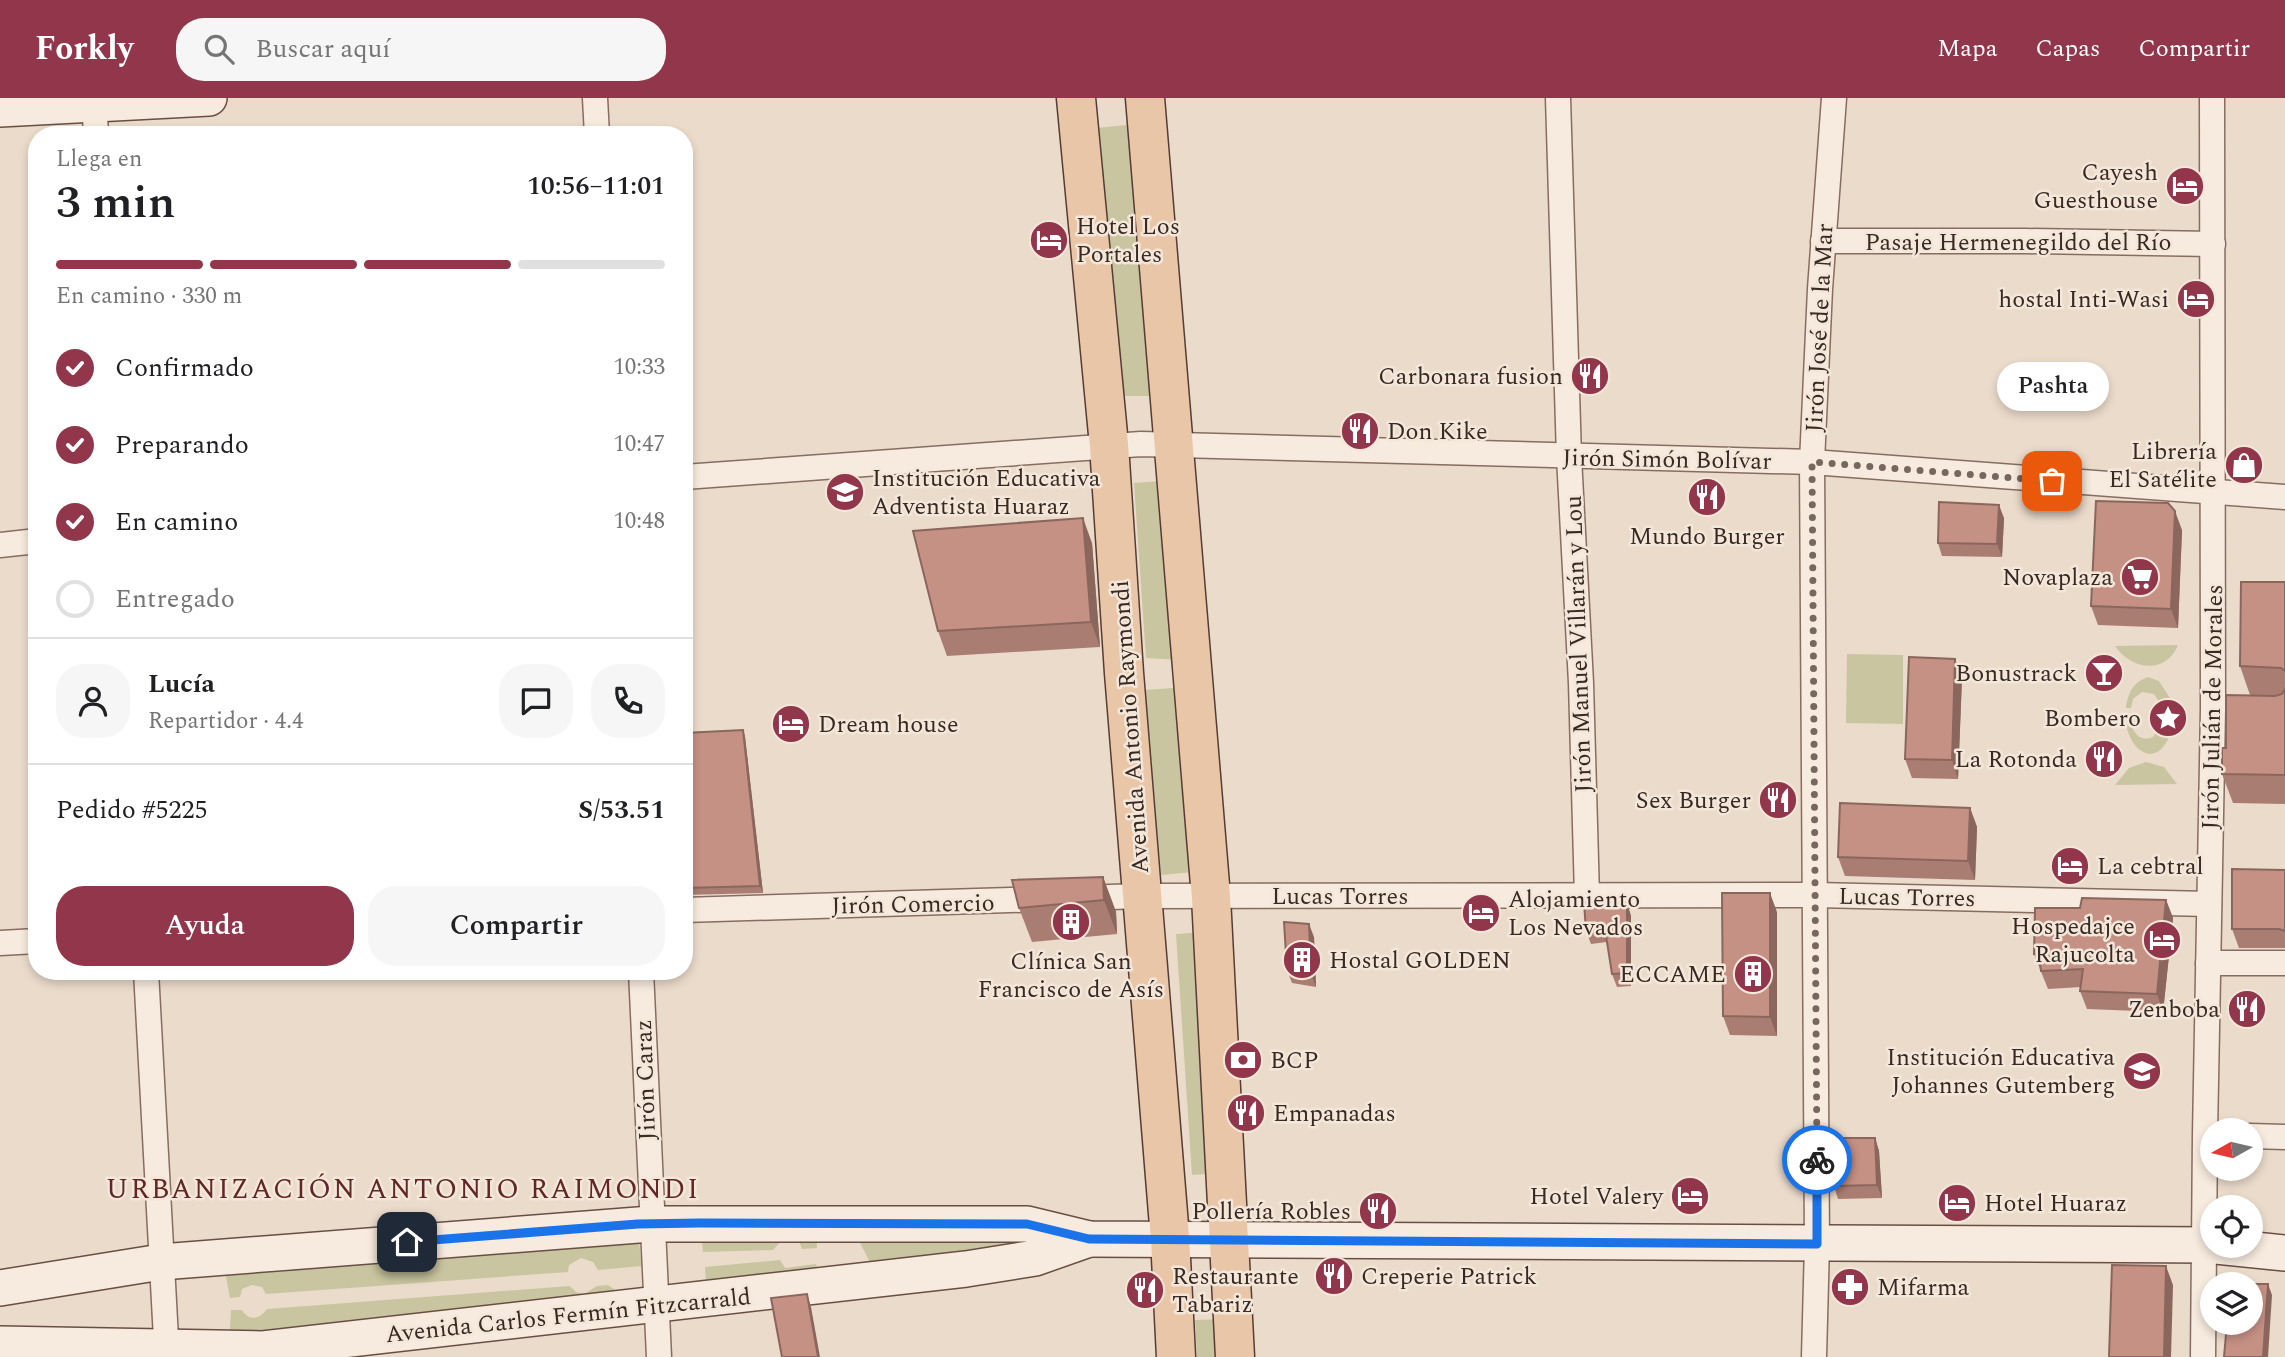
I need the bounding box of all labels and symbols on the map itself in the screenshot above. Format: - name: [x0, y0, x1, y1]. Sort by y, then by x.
- place label: Cayesh Guesthouse: [2033, 155, 2158, 219]
- hotel icon: Cayesh Guesthouse: [2164, 165, 2206, 207]
- place label: Hotel Los Portales: [1076, 209, 1180, 273]
- hotel icon: Hotel Los Portales: [1028, 219, 1070, 261]
- street label: Jirón José de la Mar: [1797, 223, 1843, 433]
- street label: Pasaje Hermenegildo del Río: [1865, 225, 2171, 261]
- hotel icon: hostal Inti-Wasi: [2175, 278, 2217, 320]
- place label: hostal Inti-Wasi: [1998, 282, 2169, 318]
- restaurant icon: Carbonara fusion: [1569, 355, 1611, 397]
- place label: Carbonara fusion: [1378, 359, 1563, 395]
- callout: Pashta: [1996, 362, 2108, 411]
- restaurant icon: Don Kike: [1339, 410, 1381, 452]
- place label: Don Kike: [1387, 414, 1488, 450]
- place label: Librería El Satélite: [2109, 434, 2217, 498]
- street label: Jirón Simón Bolívar: [1562, 440, 1772, 480]
- shop icon: Librería El Satélite: [2223, 444, 2265, 486]
- pin: [2022, 451, 2082, 511]
- place label: Institución Educativa Adventista Huaraz: [872, 461, 1101, 525]
- school or university icon: Institución Educativa Adventista Huaraz: [824, 471, 866, 513]
- restaurant icon: Mundo Burger: [1686, 476, 1728, 518]
- street label: Jirón Manuel Villarán y Lou: [1556, 495, 1602, 793]
- place label: Mundo Burger: [1629, 519, 1785, 555]
- supermarket icon: Novaplaza: [2119, 556, 2161, 598]
- place label: Novaplaza: [2002, 560, 2113, 596]
- street label: Avenida Antonio Raymondi: [1103, 579, 1159, 875]
- street label: Jirón Julián de Morales: [2193, 584, 2233, 830]
- bar icon: Bonustrack: [2083, 652, 2125, 694]
- place label: Bonustrack: [1955, 656, 2077, 692]
- place icon: Bombero: [2147, 697, 2189, 739]
- place label: Bombero: [2044, 701, 2141, 737]
- hotel icon: Dream house: [770, 703, 812, 745]
- place label: Dream house: [818, 707, 959, 743]
- restaurant icon: La Rotonda: [2083, 738, 2125, 780]
- place label: La Rotonda: [1955, 742, 2077, 778]
- restaurant icon: Sex Burger: [1757, 779, 1799, 821]
- place label: Sex Burger: [1636, 783, 1751, 819]
- hotel icon: La cebtral: [2049, 845, 2091, 887]
- place label: La cebtral: [2097, 849, 2204, 885]
- street label: Lucas Torres: [1271, 879, 1409, 915]
- street label: Lucas Torres: [1838, 879, 1976, 917]
- place label: Alojamiento Los Nevados: [1508, 882, 1643, 946]
- street label: Jirón Comercio: [831, 886, 995, 924]
- hotel icon: Alojamiento Los Nevados: [1460, 892, 1502, 934]
- building icon: Clínica San Francisco de Asís: [1050, 901, 1092, 943]
- place label: Hospedajce Rajucolta: [2011, 909, 2135, 973]
- hotel icon: Hospedajce Rajucolta: [2141, 919, 2183, 961]
- building icon: Hostal GOLDEN: [1281, 939, 1323, 981]
- place label: Hostal GOLDEN: [1329, 943, 1511, 979]
- place label: Clínica San Francisco de Asís: [978, 944, 1164, 1008]
- building icon: ECCAME: [1732, 953, 1774, 995]
- place label: ECCAME: [1619, 957, 1726, 993]
- restaurant icon: Zenboba: [2226, 988, 2268, 1030]
- place label: Zenboba: [2128, 992, 2220, 1028]
- street label: Jirón Caraz: [626, 1019, 666, 1141]
- bank icon: BCP: [1222, 1039, 1264, 1081]
- place label: Institución Educativa Johannes Gutemberg: [1887, 1040, 2115, 1104]
- place label: BCP: [1270, 1043, 1319, 1079]
- school or university icon: Institución Educativa Johannes Gutemberg: [2121, 1050, 2163, 1092]
- restaurant icon: Empanadas: [1225, 1092, 1267, 1134]
- place label: Empanadas: [1273, 1096, 1396, 1132]
- north arrow: [2200, 1118, 2263, 1181]
- courier: [1782, 1125, 1852, 1195]
- district label: URBANIZACIÓN ANTONIO RAIMONDI: [106, 1168, 700, 1211]
- hotel icon: Hotel Valery: [1669, 1175, 1711, 1217]
- place label: Hotel Valery: [1530, 1179, 1664, 1215]
- hotel icon: Hotel Huaraz: [1936, 1182, 1978, 1224]
- place label: Hotel Huaraz: [1984, 1186, 2127, 1222]
- restaurant icon: Pollería Robles: [1357, 1190, 1399, 1232]
- place label: Pollería Robles: [1192, 1194, 1351, 1230]
- pin: [377, 1212, 437, 1272]
- restaurant icon: Creperie Patrick: [1313, 1255, 1355, 1297]
- place label: Restaurante Tabariz: [1172, 1259, 1299, 1323]
- place label: Creperie Patrick: [1361, 1259, 1537, 1295]
- pharmacy icon: Mifarma: [1829, 1266, 1871, 1308]
- restaurant icon: Restaurante Tabariz: [1124, 1269, 1166, 1311]
- place label: Mifarma: [1877, 1270, 1970, 1306]
- street label: Avenida Carlos Fermín Fitzcarrald: [384, 1279, 753, 1353]

